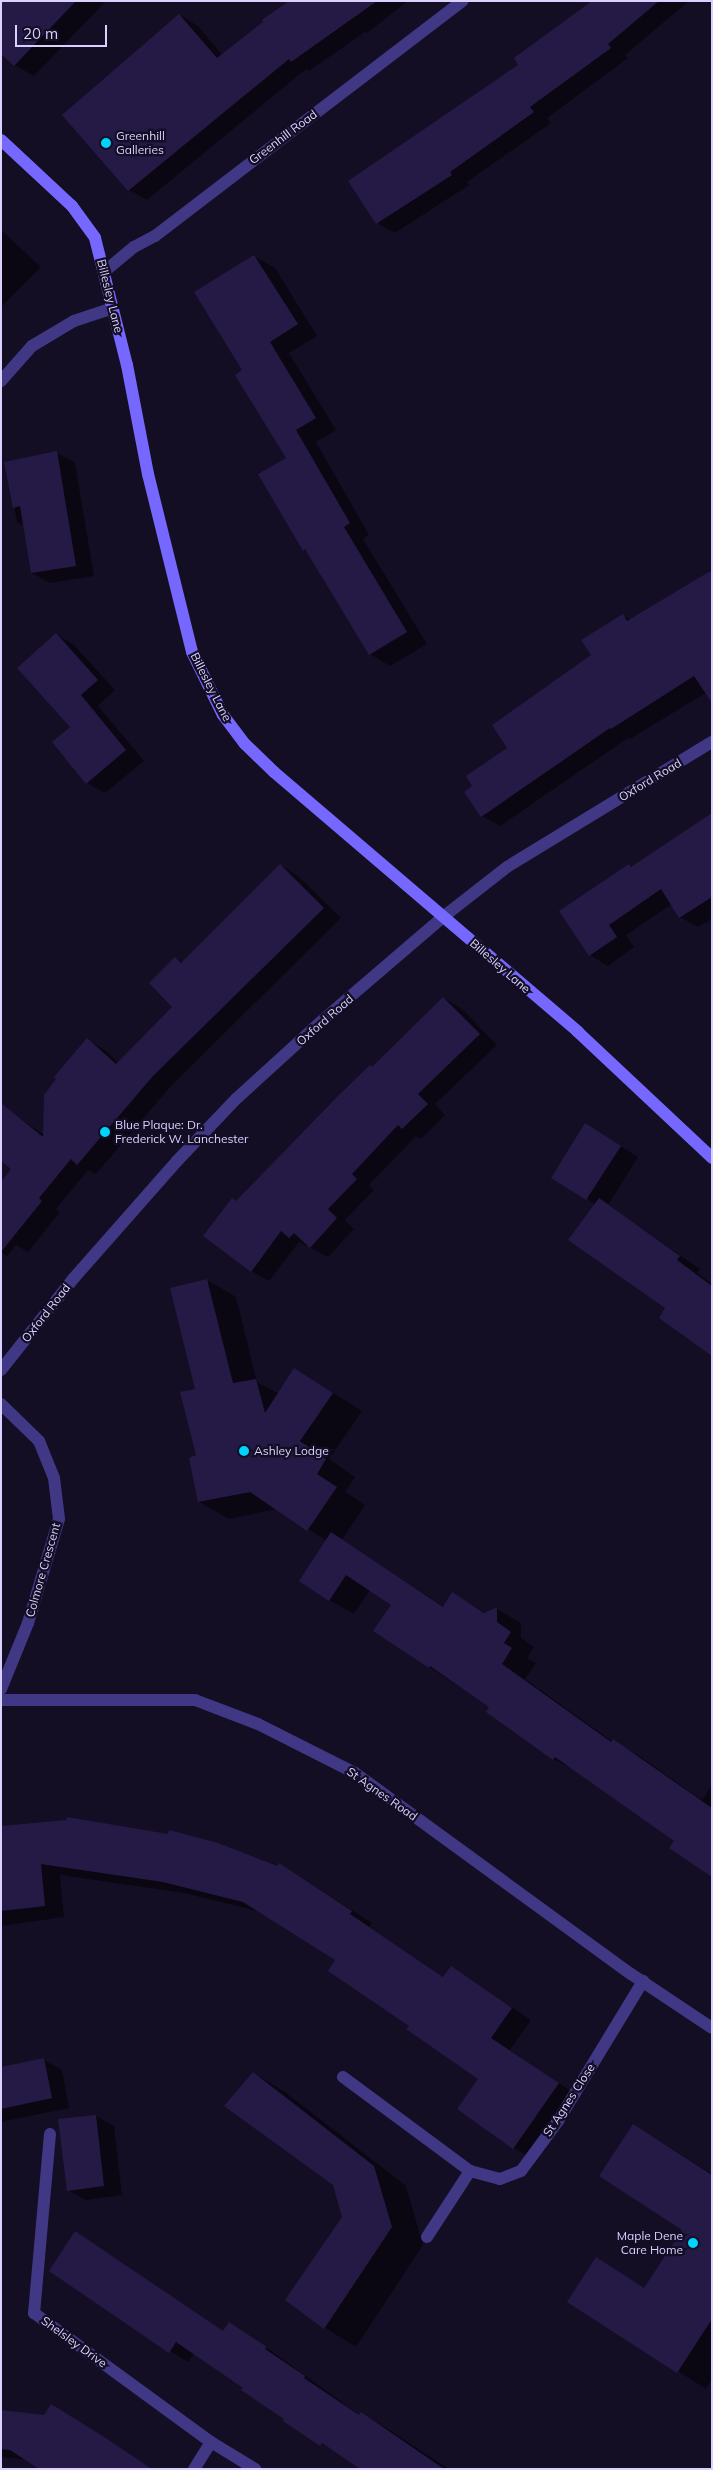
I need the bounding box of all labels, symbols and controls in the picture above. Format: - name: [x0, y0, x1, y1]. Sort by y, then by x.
- scale bar: [18, 15, 110, 47]
- text: 20 m: [23, 24, 58, 43]
- street label: Greenhill Road: [246, 107, 320, 167]
- place label: Greenhill Galleries: [116, 129, 165, 157]
- marker: Greenhill Galleries: [100, 137, 112, 149]
- street label: Billesley Lane: [94, 258, 126, 334]
- street label: Billesley Lane: [187, 650, 235, 724]
- street label: Oxford Road: [616, 756, 684, 804]
- street label: Billesley Lane: [467, 936, 533, 996]
- street label: Oxford Road: [294, 991, 356, 1049]
- place label: Blue Plaque: Dr. Frederick W. Lanchester: [115, 1118, 248, 1146]
- marker: Blue Plaque: Dr. Frederick W. Lanchester: [99, 1126, 111, 1138]
- street label: Oxford Road: [19, 1281, 73, 1345]
- place label: Ashley Lodge: [254, 1444, 329, 1458]
- marker: Ashley Lodge: [238, 1445, 250, 1457]
- street label: Colmore Crescent: [23, 1521, 63, 1619]
- street label: St Agnes Road: [344, 1764, 420, 1824]
- street label: St Agnes Close: [540, 2061, 598, 2139]
- place label: Maple Dene Care Home: [617, 2229, 683, 2257]
- marker: Maple Dene Care Home: [687, 2237, 699, 2249]
- street label: Shelsley Drive: [38, 2313, 110, 2371]

